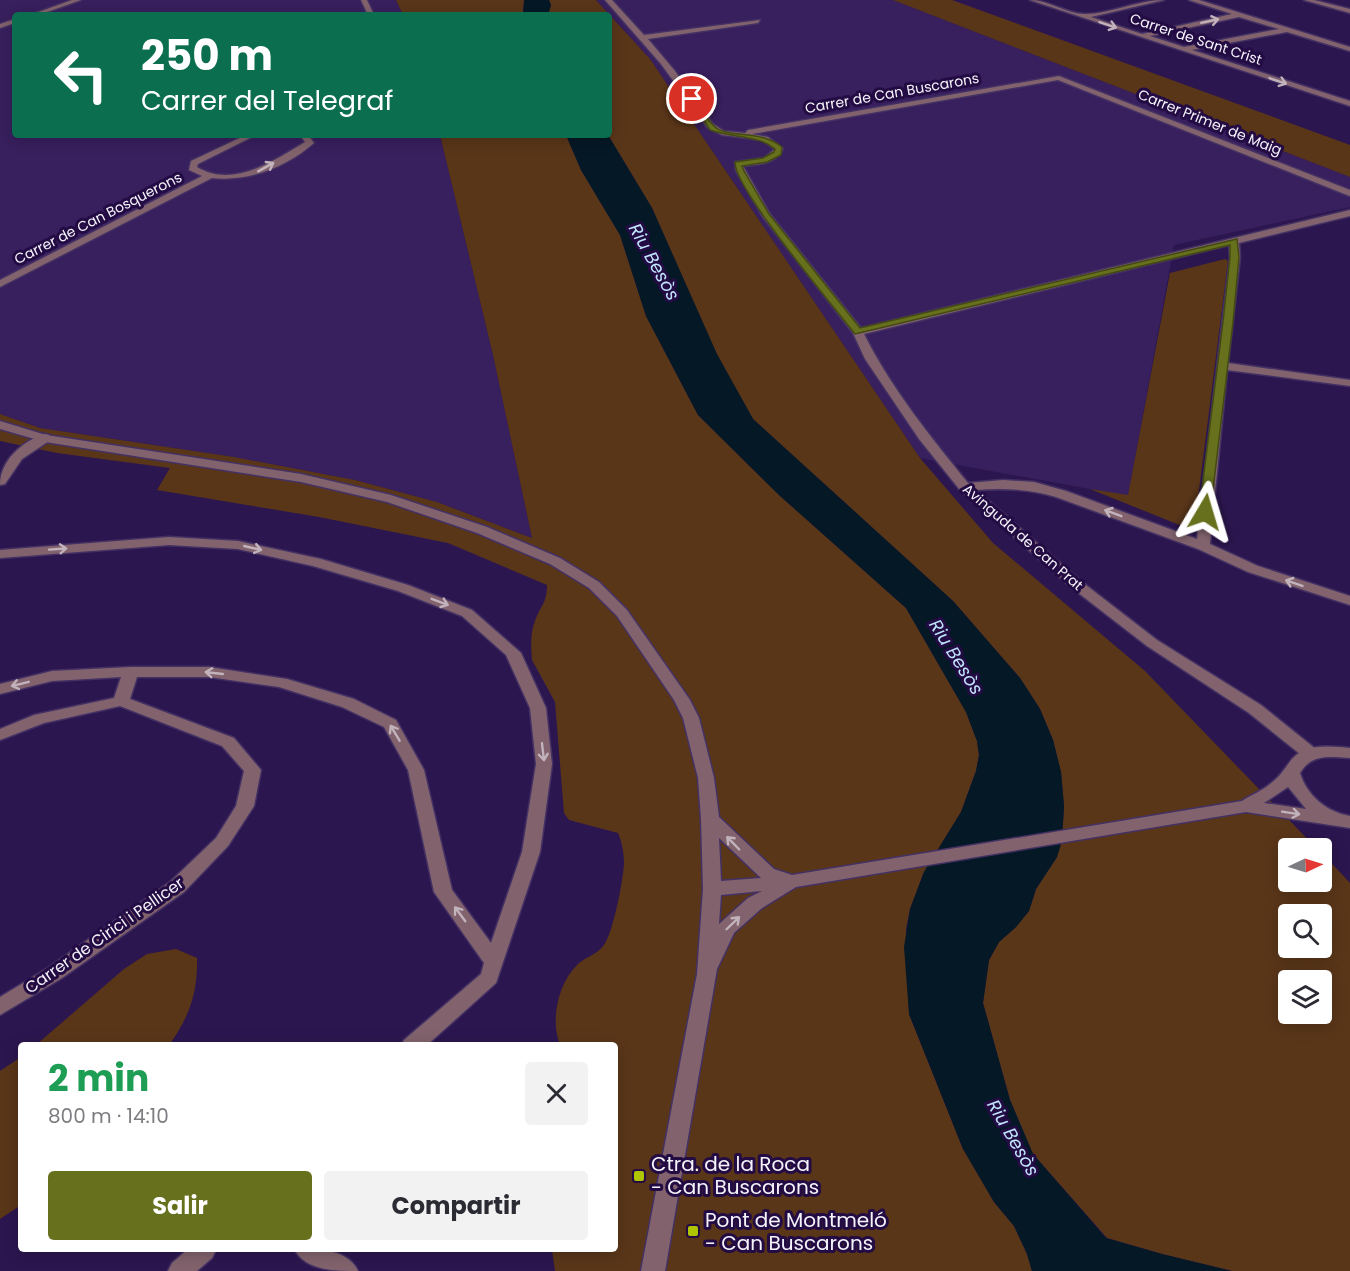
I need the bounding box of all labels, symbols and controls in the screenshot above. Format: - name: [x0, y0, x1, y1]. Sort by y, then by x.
- street label: Carrer de Sant Crist: [1127, 8, 1265, 70]
- one-way arrow: [1201, 14, 1220, 26]
- one-way arrow: [1098, 20, 1117, 31]
- text: 250 m: [141, 26, 273, 85]
- icon: left: [42, 36, 120, 114]
- street label: Carrer de Can Buscarons: [803, 68, 981, 118]
- pin: [666, 73, 717, 124]
- one-way arrow: [1268, 76, 1287, 87]
- text: Carrer del Telegraf: [141, 82, 393, 119]
- icon: arrive: [675, 82, 708, 115]
- street label: Carrer Primer de Maig: [1135, 84, 1285, 160]
- one-way arrow: [257, 161, 274, 173]
- street label: Carrer de Can Bosquerons: [11, 167, 185, 269]
- water label: Riu Besòs: [623, 219, 686, 305]
- street label: Avinguda de Can Prat: [959, 479, 1087, 595]
- position arrow: [1173, 480, 1237, 544]
- one-way arrow: [1104, 507, 1122, 518]
- one-way arrow: [48, 543, 68, 554]
- one-way arrow: [242, 543, 262, 554]
- one-way arrow: [1286, 577, 1304, 588]
- one-way arrow: [430, 597, 448, 608]
- water label: Riu Besòs: [923, 614, 989, 699]
- one-way arrow: [204, 667, 224, 678]
- one-way arrow: [11, 679, 30, 691]
- one-way arrow: [388, 725, 400, 742]
- one-way arrow: [537, 742, 548, 761]
- one-way arrow: [1281, 808, 1301, 819]
- one-way arrow: [726, 835, 741, 850]
- north arrow: [1278, 838, 1332, 892]
- map controls: [1278, 838, 1332, 1024]
- street label: Carrer de Cirici i Pellicer: [20, 872, 188, 999]
- button: search: [1278, 904, 1332, 958]
- one-way arrow: [453, 906, 466, 922]
- one-way arrow: [725, 915, 740, 930]
- button: layers: [1278, 970, 1332, 1024]
- text: 2 min: [48, 1053, 149, 1104]
- button: close: [525, 1062, 588, 1125]
- water label: Riu Besòs: [981, 1095, 1045, 1181]
- text: 800 m · 14:10: [48, 1102, 169, 1130]
- place label: Ctra. de la Roca - Can Buscarons: [651, 1150, 819, 1201]
- marker: Ctra. de la Roca - Can Buscarons: [632, 1169, 646, 1183]
- button: Salir: [48, 1171, 312, 1240]
- button: Compartir: [324, 1171, 588, 1240]
- place label: Pont de Montmeló - Can Buscarons: [705, 1206, 887, 1257]
- marker: Pont de Montmeló - Can Buscarons: [686, 1224, 700, 1238]

